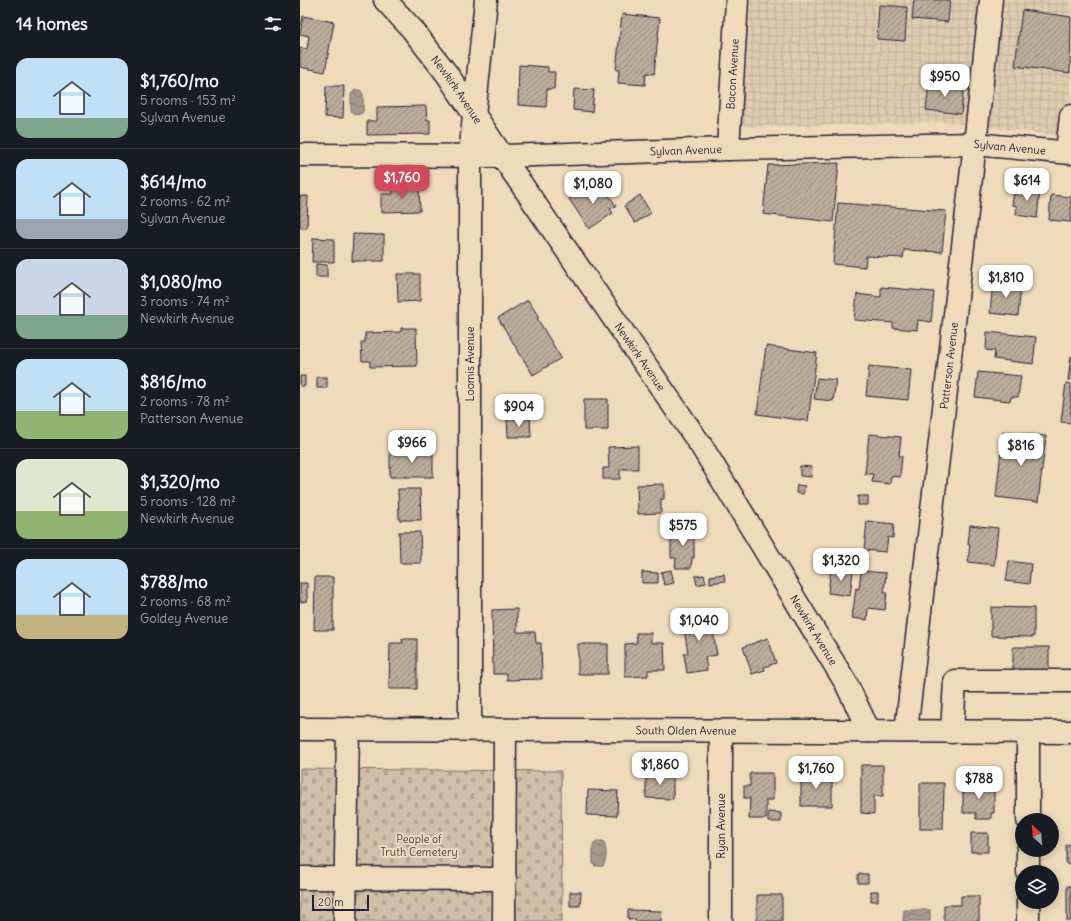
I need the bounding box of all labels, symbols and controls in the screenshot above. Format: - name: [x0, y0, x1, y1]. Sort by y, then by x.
- text: 14 homes: [16, 13, 88, 35]
- icon: filters: [262, 13, 284, 35]
- street label: Bacon Avenue: [723, 38, 742, 110]
- street label: Newkirk Avenue: [428, 53, 485, 126]
- pin: $950: [921, 64, 969, 98]
- text: $950: [930, 68, 960, 85]
- text: $1,760/mo: [140, 70, 219, 92]
- icon: home: [48, 74, 96, 122]
- text: 5 rooms · 153 m²: [140, 92, 236, 109]
- text: Sylvan Avenue: [140, 109, 225, 126]
- street label: Sylvan Avenue: [973, 137, 1046, 158]
- street label: Sylvan Avenue: [650, 142, 722, 158]
- pin: $1,760: [369, 165, 435, 199]
- pin: $614: [1003, 168, 1051, 202]
- text: $1,760: [383, 169, 421, 186]
- text: $614/mo: [140, 171, 206, 193]
- pin: $1,080: [560, 171, 626, 205]
- text: $614: [1013, 172, 1041, 189]
- icon: home: [48, 175, 96, 223]
- text: $1,080: [573, 175, 613, 192]
- text: 2 rooms · 62 m²: [140, 193, 230, 210]
- text: Sylvan Avenue: [140, 210, 225, 227]
- pin: $1,810: [973, 265, 1039, 299]
- text: $1,810: [988, 269, 1024, 286]
- text: $1,080/mo: [140, 271, 222, 293]
- icon: home: [48, 275, 96, 323]
- text: 3 rooms · 74 m²: [140, 293, 230, 310]
- text: Newkirk Avenue: [140, 310, 234, 327]
- street label: Newkirk Avenue: [612, 320, 668, 394]
- street label: Patterson Avenue: [937, 321, 961, 410]
- street label: Loomis Avenue: [463, 327, 477, 401]
- text: $816/mo: [140, 371, 206, 393]
- icon: home: [48, 375, 96, 423]
- text: 2 rooms · 78 m²: [140, 393, 230, 410]
- pin: $904: [495, 394, 543, 428]
- text: $904: [504, 398, 534, 415]
- text: Patterson Avenue: [140, 410, 243, 427]
- pin: $966: [388, 430, 436, 464]
- pin: $816: [997, 433, 1045, 467]
- text: $966: [397, 434, 427, 451]
- text: $816: [1007, 437, 1035, 454]
- text: $1,320/mo: [140, 471, 220, 493]
- icon: home: [48, 475, 96, 523]
- text: 5 rooms · 128 m²: [140, 493, 236, 510]
- text: Newkirk Avenue: [140, 510, 234, 527]
- pin: $575: [659, 513, 707, 547]
- text: $575: [669, 517, 697, 534]
- pin: $1,320: [808, 548, 874, 582]
- text: $1,320: [822, 552, 860, 569]
- text: $788/mo: [140, 571, 208, 593]
- icon: home: [48, 575, 96, 623]
- street label: Newkirk Avenue: [787, 592, 841, 668]
- text: 2 rooms · 68 m²: [140, 593, 231, 610]
- pin: $1,040: [666, 608, 732, 642]
- text: Goldey Avenue: [140, 610, 228, 627]
- text: $1,040: [679, 612, 719, 629]
- street label: South Olden Avenue: [636, 723, 736, 738]
- pin: $1,860: [627, 752, 693, 786]
- text: $1,860: [641, 756, 679, 773]
- pin: $1,760: [783, 756, 849, 790]
- text: $1,760: [797, 760, 835, 777]
- pin: $788: [955, 766, 1003, 800]
- text: $788: [965, 770, 993, 787]
- street label: Ryan Avenue: [714, 793, 728, 859]
- north arrow: [1015, 813, 1059, 857]
- map controls: [1015, 813, 1059, 909]
- park label: People of Truth Cemetery: [380, 832, 458, 859]
- button: layers: [1015, 865, 1059, 909]
- scale bar: [312, 893, 369, 912]
- text: 20 m: [318, 895, 344, 909]

